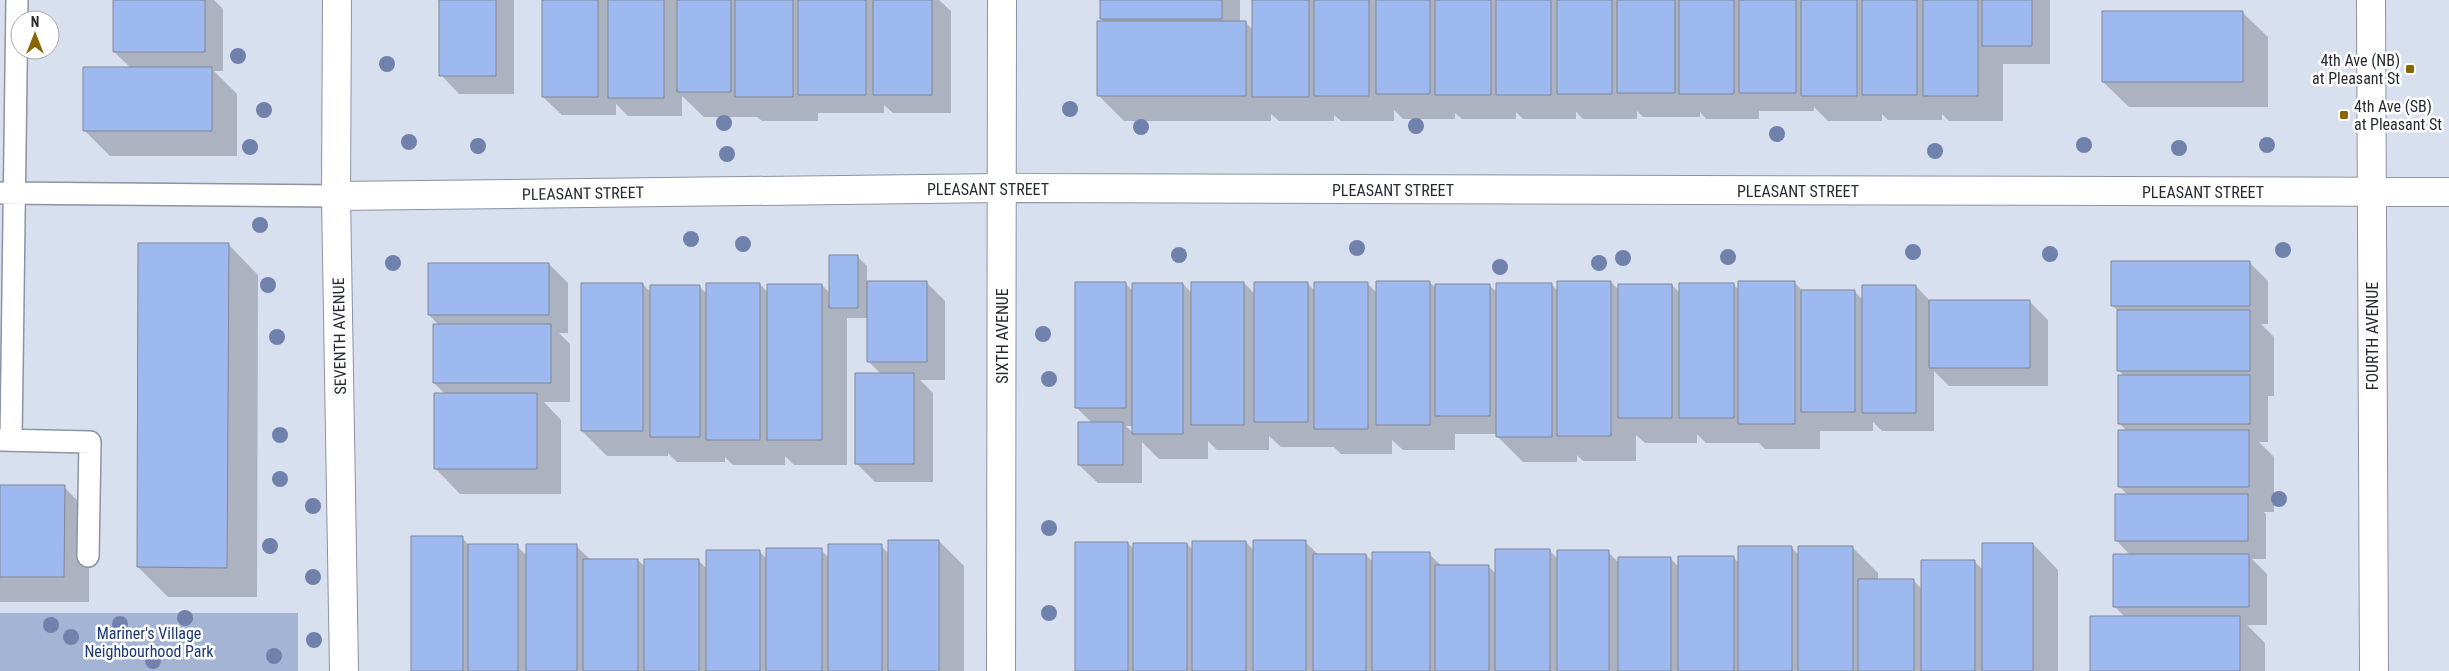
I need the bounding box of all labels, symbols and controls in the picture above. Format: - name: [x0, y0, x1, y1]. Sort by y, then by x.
- north arrow: [10, 10, 60, 60]
- text: N: [31, 14, 39, 30]
- place label: 4th Ave (NB) at Pleasant St: [2312, 51, 2400, 88]
- marker: 4th Ave (NB) at Pleasant St: [2404, 63, 2416, 75]
- place label: 4th Ave (SB) at Pleasant St: [2354, 97, 2442, 134]
- marker: 4th Ave (SB) at Pleasant St: [2338, 109, 2350, 121]
- street label: PLEASANT STREET: [927, 180, 1049, 199]
- street label: PLEASANT STREET: [1332, 181, 1454, 200]
- street label: PLEASANT STREET: [1737, 182, 1859, 201]
- street label: PLEASANT STREET: [522, 183, 644, 204]
- street label: PLEASANT STREET: [2142, 183, 2264, 202]
- street label: SEVENTH AVENUE: [329, 277, 350, 395]
- street label: FOURTH AVENUE: [2363, 282, 2382, 390]
- street label: SIXTH AVENUE: [993, 288, 1012, 384]
- park label: Mariner's Village Neighbourhood Park: [84, 624, 214, 661]

